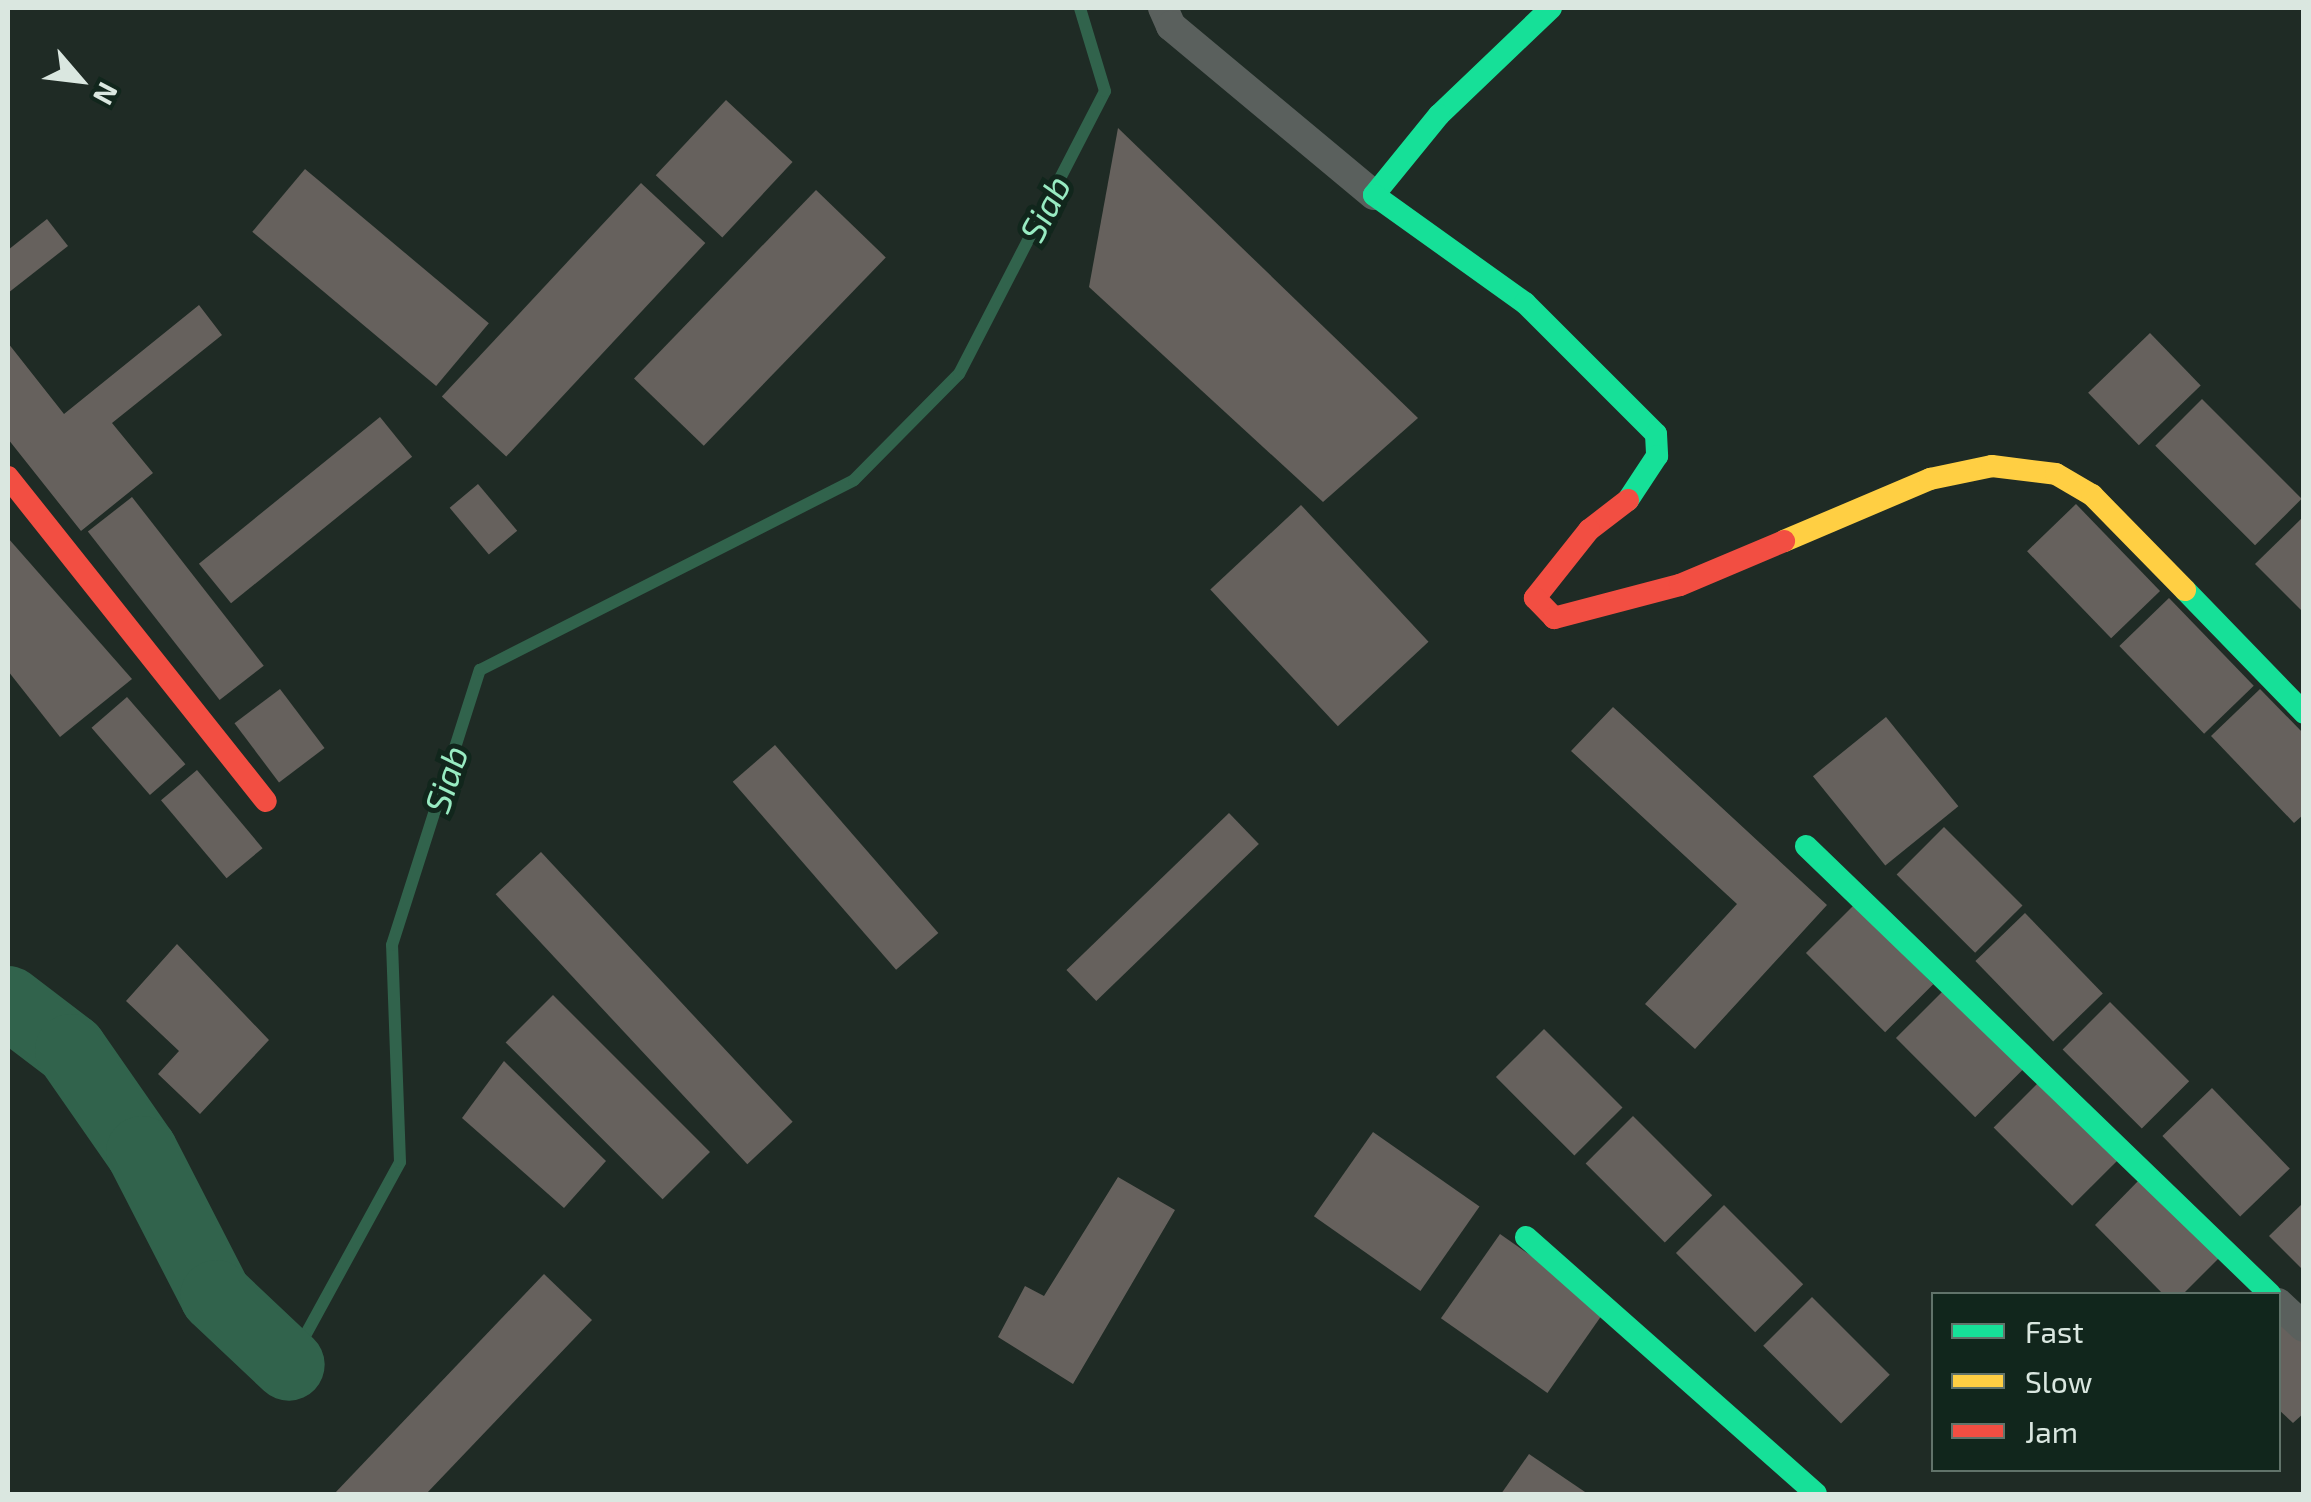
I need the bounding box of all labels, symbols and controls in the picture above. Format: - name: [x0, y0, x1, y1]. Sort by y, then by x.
- north arrow: [30, 30, 130, 130]
- text: N: [87, 77, 126, 111]
- water label: Siab: [1010, 168, 1078, 248]
- water label: Siab: [414, 740, 476, 818]
- legend: [1931, 1292, 2281, 1472]
- text: Fast: [2025, 1313, 2084, 1349]
- text: Slow: [2025, 1363, 2092, 1399]
- text: Jam: [2025, 1413, 2078, 1449]

